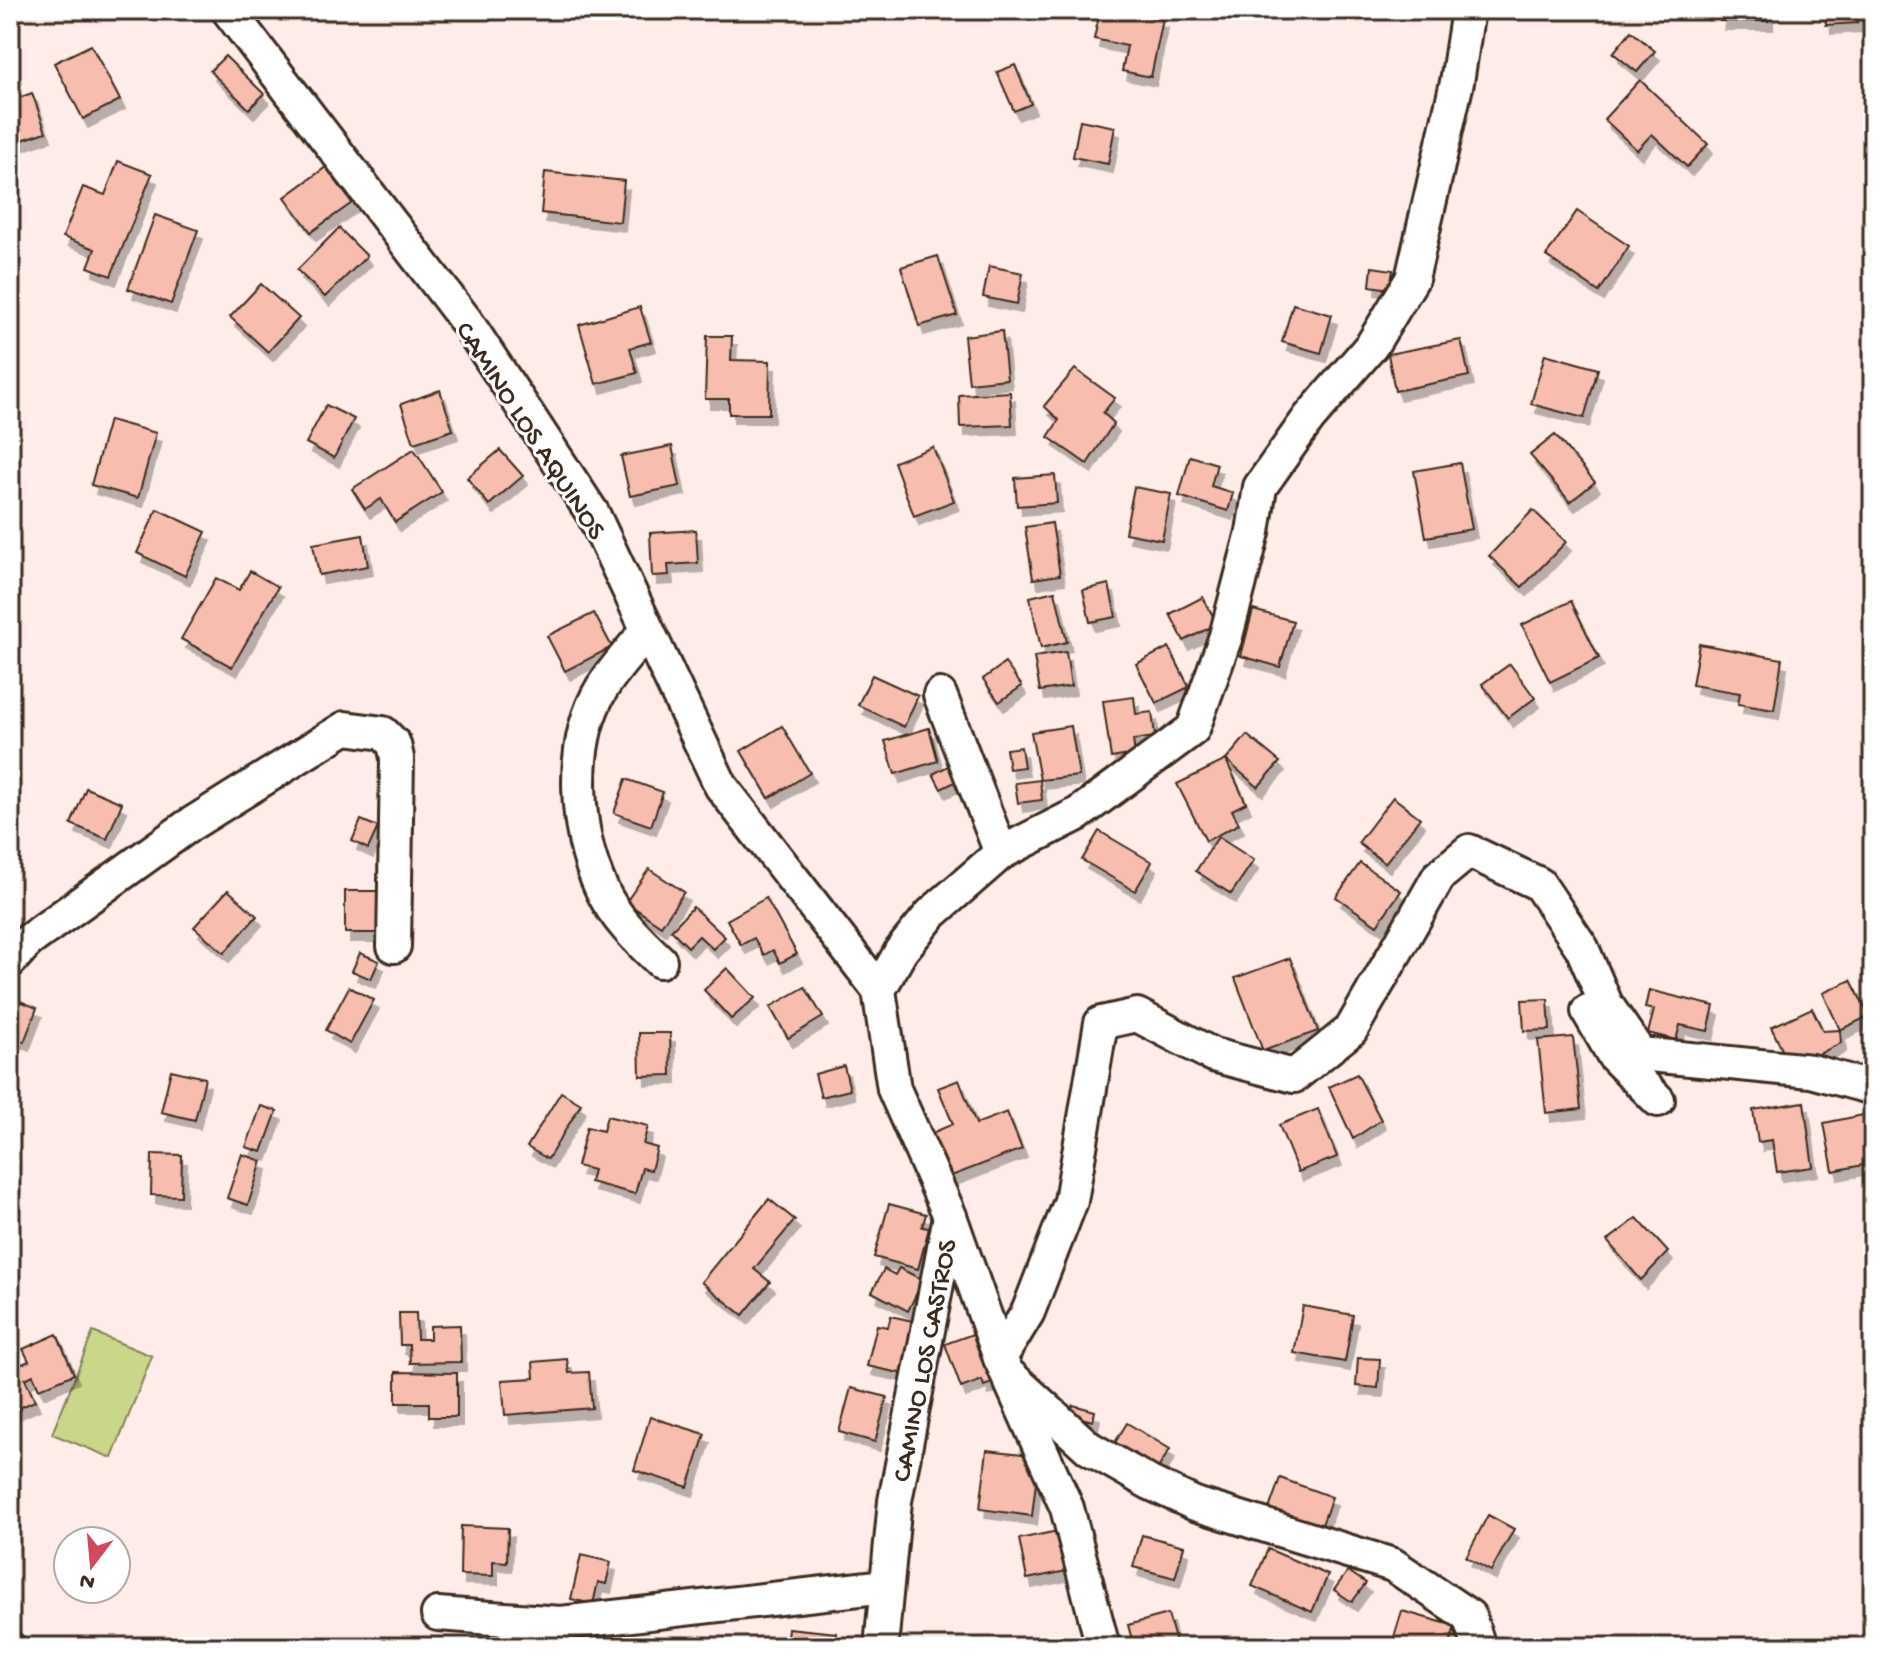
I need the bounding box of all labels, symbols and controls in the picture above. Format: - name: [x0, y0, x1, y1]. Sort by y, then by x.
- street label: CAMINO LOS AQUINOS: [447, 317, 612, 546]
- street label: CAMINO LOS CASTROS: [887, 1237, 966, 1485]
- north arrow: [52, 1525, 132, 1605]
- text: N: [77, 1566, 98, 1595]

